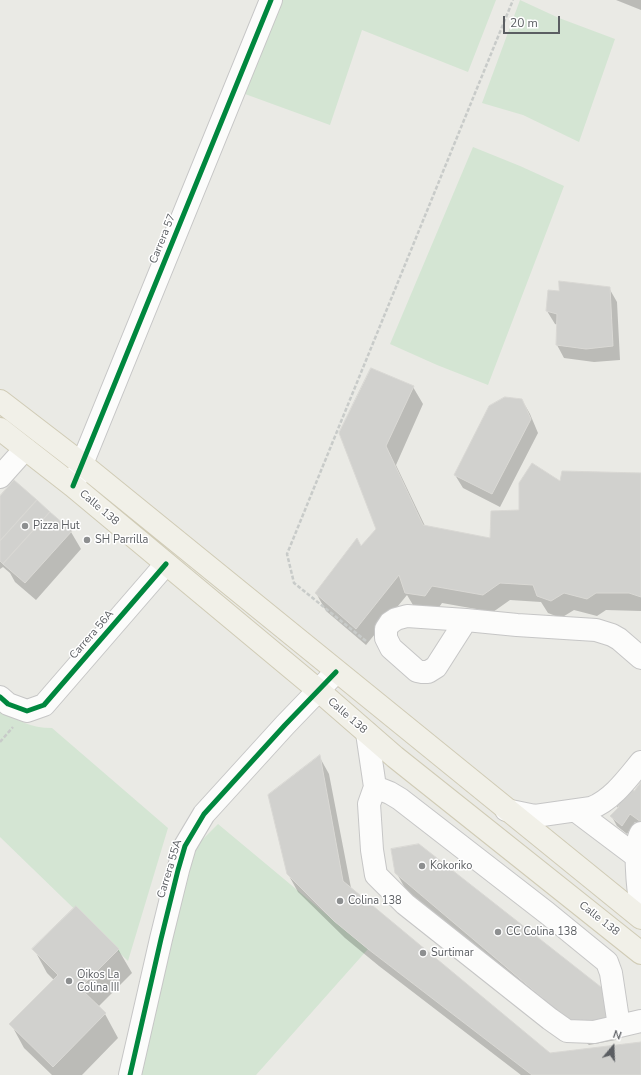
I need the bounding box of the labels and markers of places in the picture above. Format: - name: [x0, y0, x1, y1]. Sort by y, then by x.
- place label: Pizza Hut: [33, 519, 80, 533]
- marker: Pizza Hut: [20, 521, 30, 531]
- place label: SH Parrilla: [95, 533, 148, 547]
- marker: SH Parrilla: [82, 535, 92, 545]
- place label: Kokoriko: [430, 859, 472, 873]
- marker: Kokoriko: [417, 861, 427, 871]
- place label: Colina 138: [348, 894, 402, 908]
- marker: Colina 138: [335, 896, 345, 906]
- place label: CC Colina 138: [506, 925, 577, 939]
- marker: CC Colina 138: [493, 927, 503, 937]
- place label: Surtimar: [431, 946, 474, 960]
- marker: Surtimar: [418, 948, 428, 958]
- place label: Oikos La Colina III: [77, 968, 119, 994]
- marker: Oikos La Colina III: [64, 976, 74, 986]

